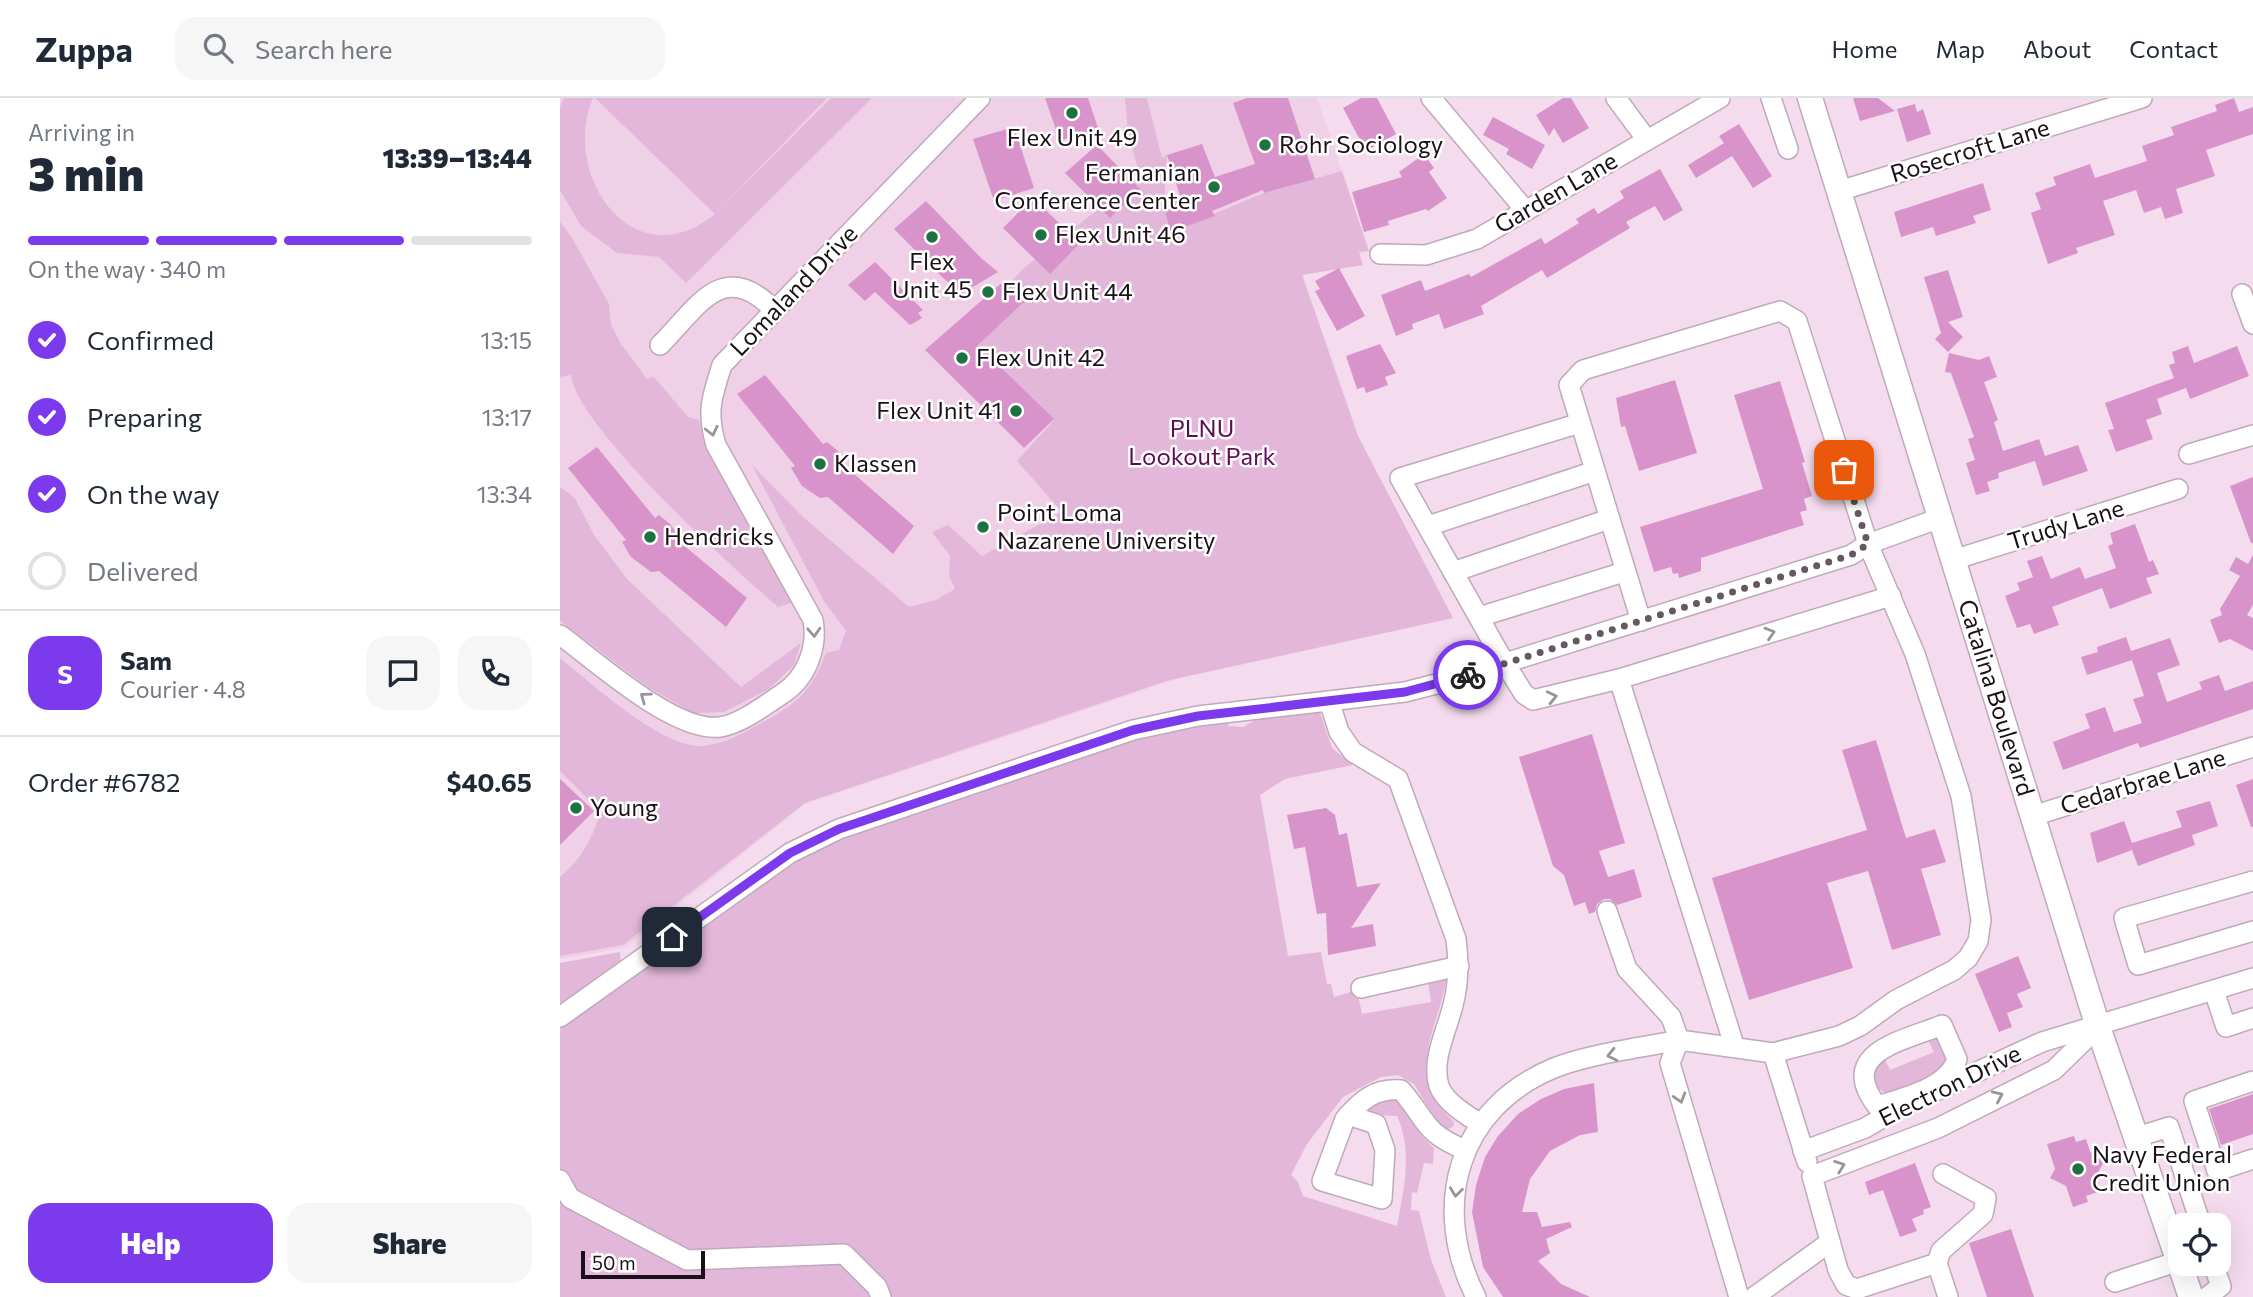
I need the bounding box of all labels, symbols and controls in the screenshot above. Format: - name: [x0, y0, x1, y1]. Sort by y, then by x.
- search box: [175, 17, 665, 80]
- text: Zuppa: [35, 28, 133, 69]
- icon: search: [199, 29, 237, 67]
- text: Search here: [255, 33, 392, 64]
- text: Home: [1832, 34, 1898, 63]
- text: Map: [1936, 34, 1985, 63]
- text: About: [2023, 34, 2091, 63]
- text: Contact: [2129, 34, 2218, 63]
- marker: Flex Unit 49: [1064, 105, 1080, 121]
- street label: Rosecroft Lane: [1887, 112, 2053, 188]
- text: Arriving in: [28, 118, 135, 146]
- place label: Flex Unit 49: [1007, 122, 1137, 151]
- place label: Rohr Sociology: [1279, 129, 1443, 158]
- marker: Rohr Sociology: [1257, 137, 1273, 153]
- text: 13:39–13:44: [382, 142, 532, 173]
- text: 3 min: [28, 144, 144, 200]
- street label: Garden Lane: [1489, 145, 1622, 238]
- place label: Fermanian Conference Center: [994, 157, 1200, 214]
- marker: Fermanian Conference Center: [1206, 179, 1222, 195]
- street label: Lomaland Drive: [723, 219, 863, 361]
- place label: Flex Unit 46: [1055, 219, 1186, 248]
- marker: Flex Unit 46: [1033, 227, 1049, 243]
- marker: Flex Unit 45: [924, 229, 940, 245]
- place label: Flex Unit 45: [892, 246, 972, 303]
- text: On the way · 340 m: [28, 255, 226, 283]
- place label: Flex Unit 44: [1002, 276, 1133, 305]
- marker: Flex Unit 44: [980, 284, 996, 300]
- icon: check: [28, 321, 66, 359]
- text: Confirmed: [87, 324, 214, 355]
- text: 13:15: [481, 326, 532, 354]
- place label: Flex Unit 42: [976, 342, 1105, 371]
- marker: Flex Unit 42: [954, 350, 970, 366]
- place label: Flex Unit 41: [876, 395, 1002, 424]
- icon: check: [28, 398, 66, 436]
- text: Preparing: [87, 401, 202, 432]
- text: 13:17: [482, 403, 532, 431]
- marker: Flex Unit 41: [1008, 403, 1024, 419]
- park label: PLNU Lookout Park: [1128, 413, 1276, 470]
- one-way arrow: [704, 424, 719, 436]
- pin: [1814, 440, 1874, 500]
- place label: Klassen: [834, 448, 917, 477]
- icon: bag: [1825, 451, 1863, 489]
- marker: Klassen: [812, 456, 828, 472]
- icon: check: [28, 475, 66, 513]
- text: On the way: [87, 478, 220, 509]
- text: 13:34: [477, 480, 532, 508]
- street label: Trudy Lane: [2004, 492, 2127, 555]
- place label: Point Loma Nazarene University: [997, 497, 1216, 554]
- marker: Point Loma Nazarene University: [975, 519, 991, 535]
- place label: Hendricks: [664, 521, 774, 550]
- marker: Hendricks: [642, 529, 658, 545]
- text: Delivered: [87, 555, 198, 586]
- street label: Catalina Boulevard: [1953, 596, 2041, 799]
- one-way arrow: [1764, 626, 1776, 641]
- one-way arrow: [806, 627, 821, 638]
- button: chat: [366, 636, 440, 710]
- button: phone: [458, 636, 532, 710]
- courier: [1433, 640, 1503, 710]
- text: Sam: [120, 644, 172, 675]
- icon: bike: [1449, 656, 1487, 694]
- text: S: [57, 658, 73, 689]
- text: Courier · 4.8: [120, 675, 246, 703]
- one-way arrow: [1546, 691, 1558, 705]
- one-way arrow: [640, 693, 653, 705]
- street label: Cedarbrae Lane: [2056, 742, 2229, 819]
- text: Order #6782: [28, 766, 181, 797]
- text: $40.65: [446, 766, 532, 797]
- place label: Young: [590, 792, 658, 821]
- marker: Young: [568, 800, 584, 816]
- pin: [642, 907, 702, 967]
- icon: home: [653, 918, 691, 956]
- street label: Electron Drive: [1874, 1038, 2025, 1132]
- one-way arrow: [1606, 1046, 1618, 1061]
- one-way arrow: [1991, 1090, 2003, 1104]
- one-way arrow: [1672, 1092, 1687, 1104]
- place label: Navy Federal Credit Union: [2092, 1139, 2232, 1196]
- one-way arrow: [1833, 1160, 1845, 1174]
- marker: Navy Federal Credit Union: [2070, 1161, 2086, 1177]
- one-way arrow: [1449, 1187, 1464, 1198]
- button: Help: [28, 1203, 273, 1283]
- button: Share: [287, 1203, 532, 1283]
- map controls: [2168, 1213, 2231, 1276]
- button: locate: [2168, 1213, 2231, 1276]
- scale bar: [581, 1248, 705, 1280]
- text: 50 m: [592, 1251, 636, 1274]

